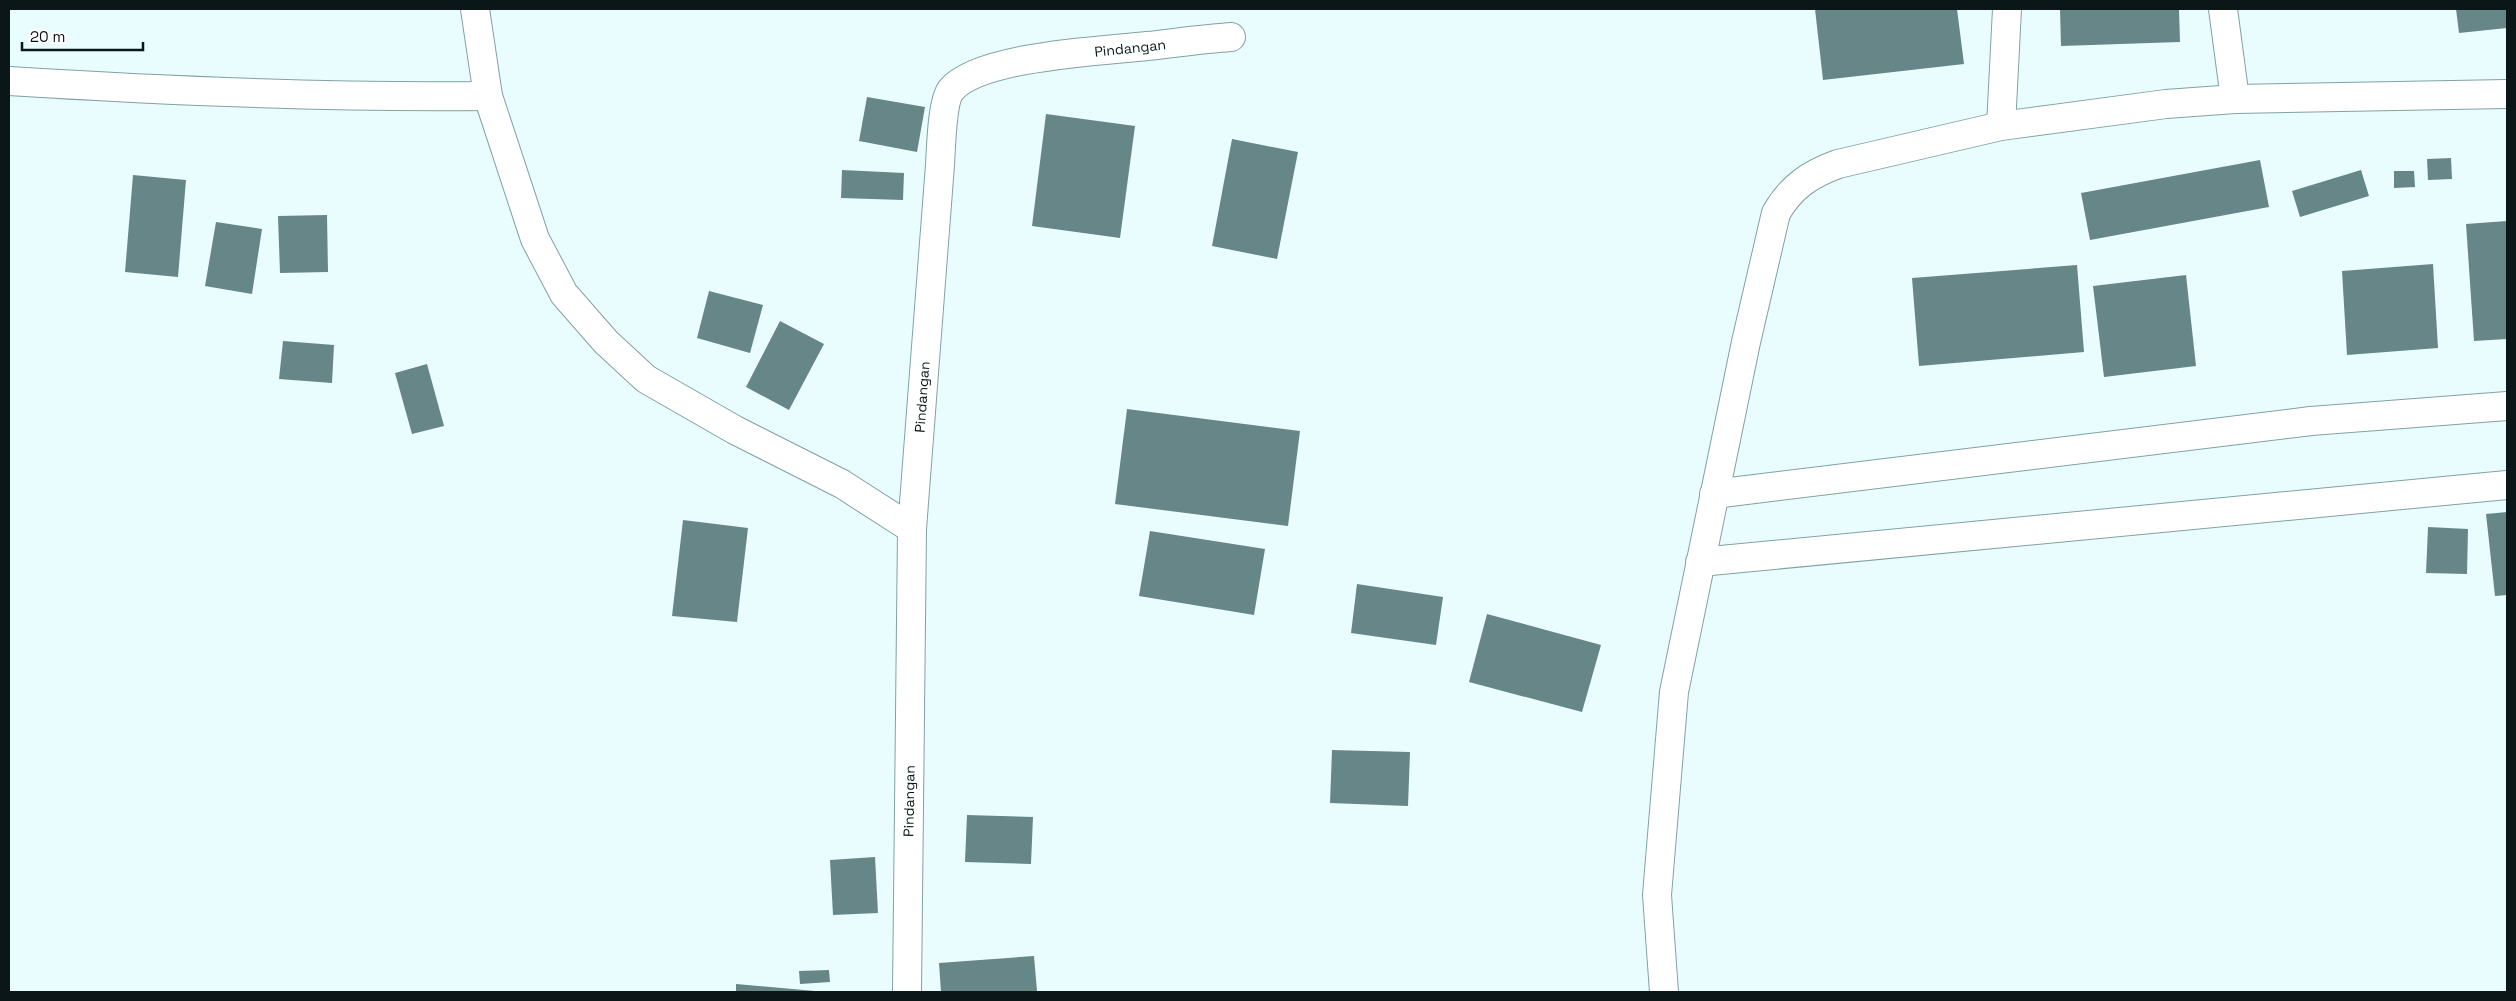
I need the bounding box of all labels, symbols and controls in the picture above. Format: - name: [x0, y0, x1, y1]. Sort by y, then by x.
- scale bar: [22, 20, 144, 52]
- text: 20 m: [30, 27, 65, 46]
- street label: Pindangan: [1093, 35, 1167, 61]
- street label: Pindangan: [911, 361, 933, 433]
- street label: Pindangan: [899, 765, 919, 837]

